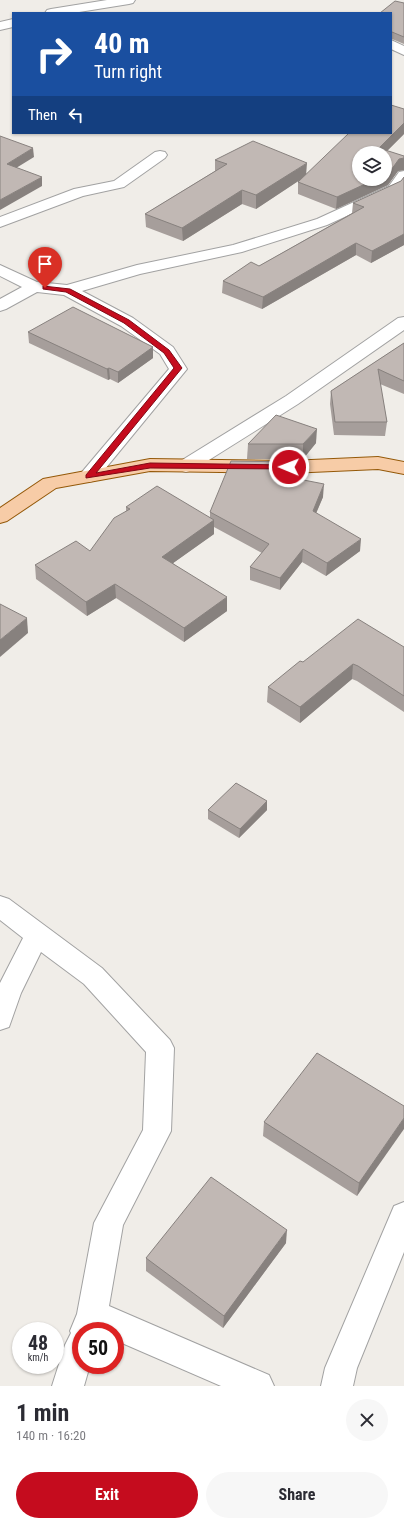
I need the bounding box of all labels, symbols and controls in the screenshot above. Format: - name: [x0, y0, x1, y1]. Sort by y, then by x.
- text: 40 m: [94, 27, 150, 60]
- icon: right: [28, 28, 80, 80]
- text: Turn right: [94, 61, 162, 82]
- icon: left: [65, 104, 87, 126]
- text: Then: [28, 106, 57, 124]
- map controls: [352, 146, 392, 186]
- button: layers: [352, 146, 392, 186]
- pin: [28, 247, 62, 288]
- icon: arrive: [34, 253, 56, 275]
- position arrow: [268, 446, 310, 488]
- speed limit sign: 50: [72, 1322, 124, 1374]
- text: 48: [28, 1331, 48, 1355]
- text: km/h: [28, 1352, 48, 1363]
- text: 1 min: [16, 1399, 69, 1427]
- button: close: [346, 1399, 388, 1441]
- text: 140 m · 16:20: [16, 1428, 86, 1443]
- button: Exit: [16, 1472, 198, 1518]
- button: Share: [206, 1472, 388, 1518]

